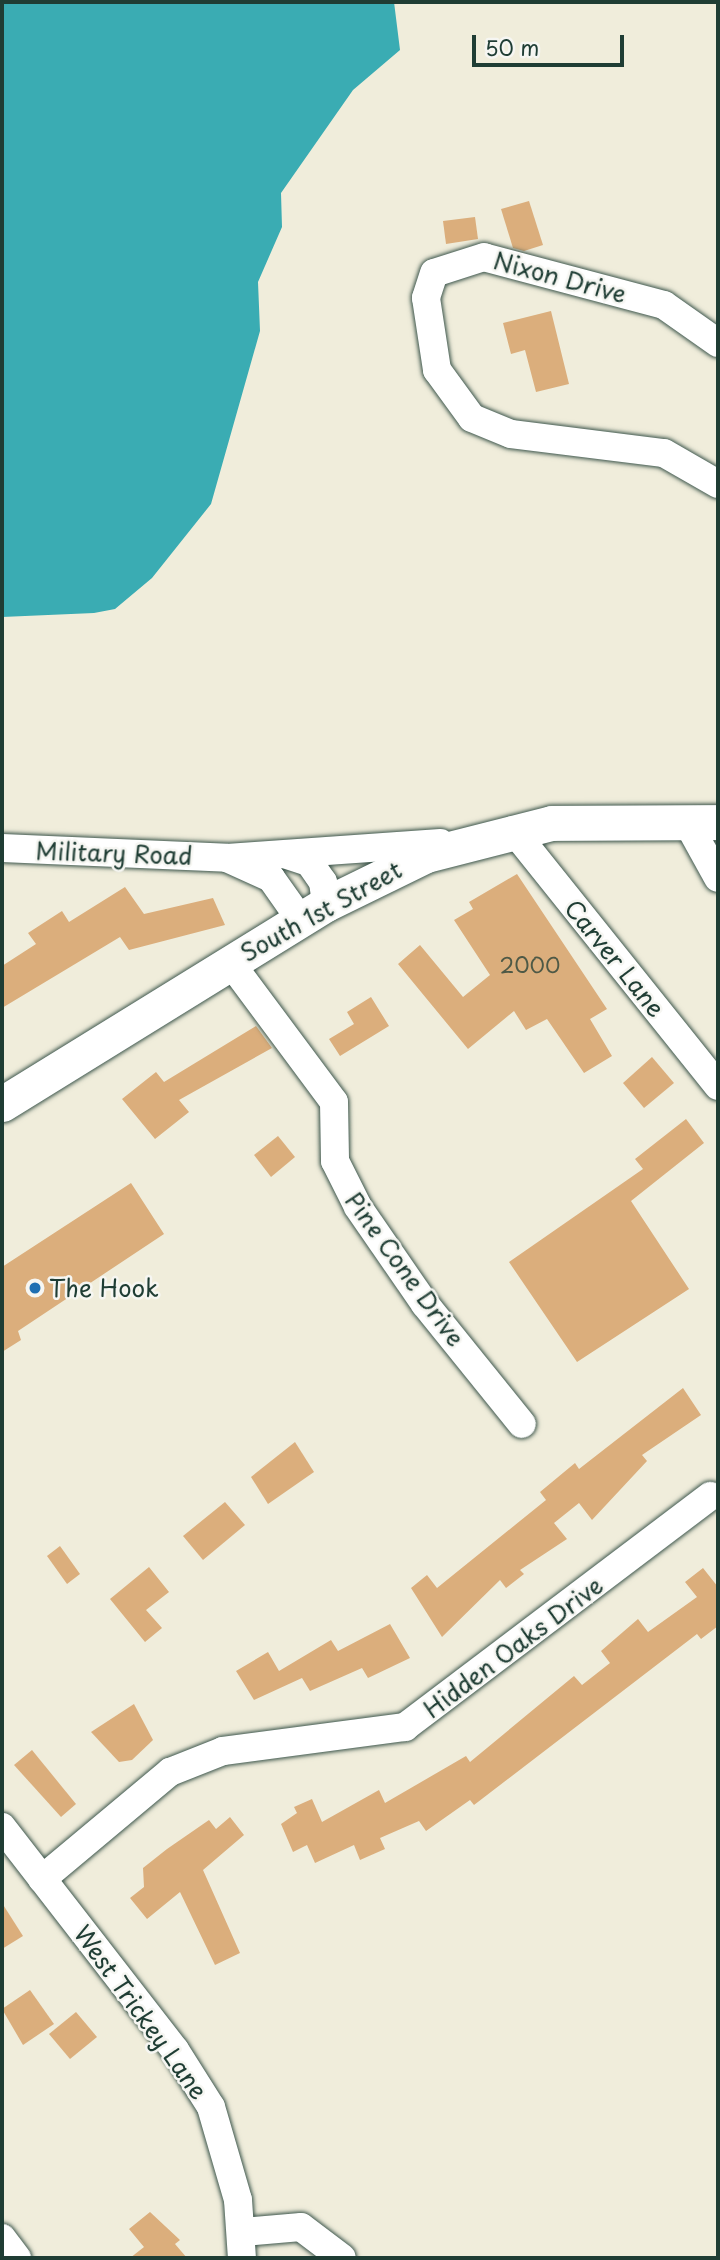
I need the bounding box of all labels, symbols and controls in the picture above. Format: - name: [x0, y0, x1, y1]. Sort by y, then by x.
- scale bar: [475, 21, 627, 65]
- text: 50 m: [485, 31, 539, 63]
- street label: Nixon Drive: [491, 246, 629, 308]
- street label: Military Road: [35, 836, 193, 870]
- street label: South 1st Street: [233, 853, 409, 969]
- street label: Carver Lane: [559, 894, 671, 1022]
- house number: 2000: [500, 951, 560, 977]
- street label: Pine Cone Drive: [339, 1186, 471, 1352]
- place label: The Hook: [49, 1274, 159, 1302]
- marker: The Hook: [27, 1280, 43, 1296]
- street label: Hidden Oaks Drive: [418, 1570, 608, 1724]
- street label: West Trickey Lane: [67, 1918, 215, 2106]

